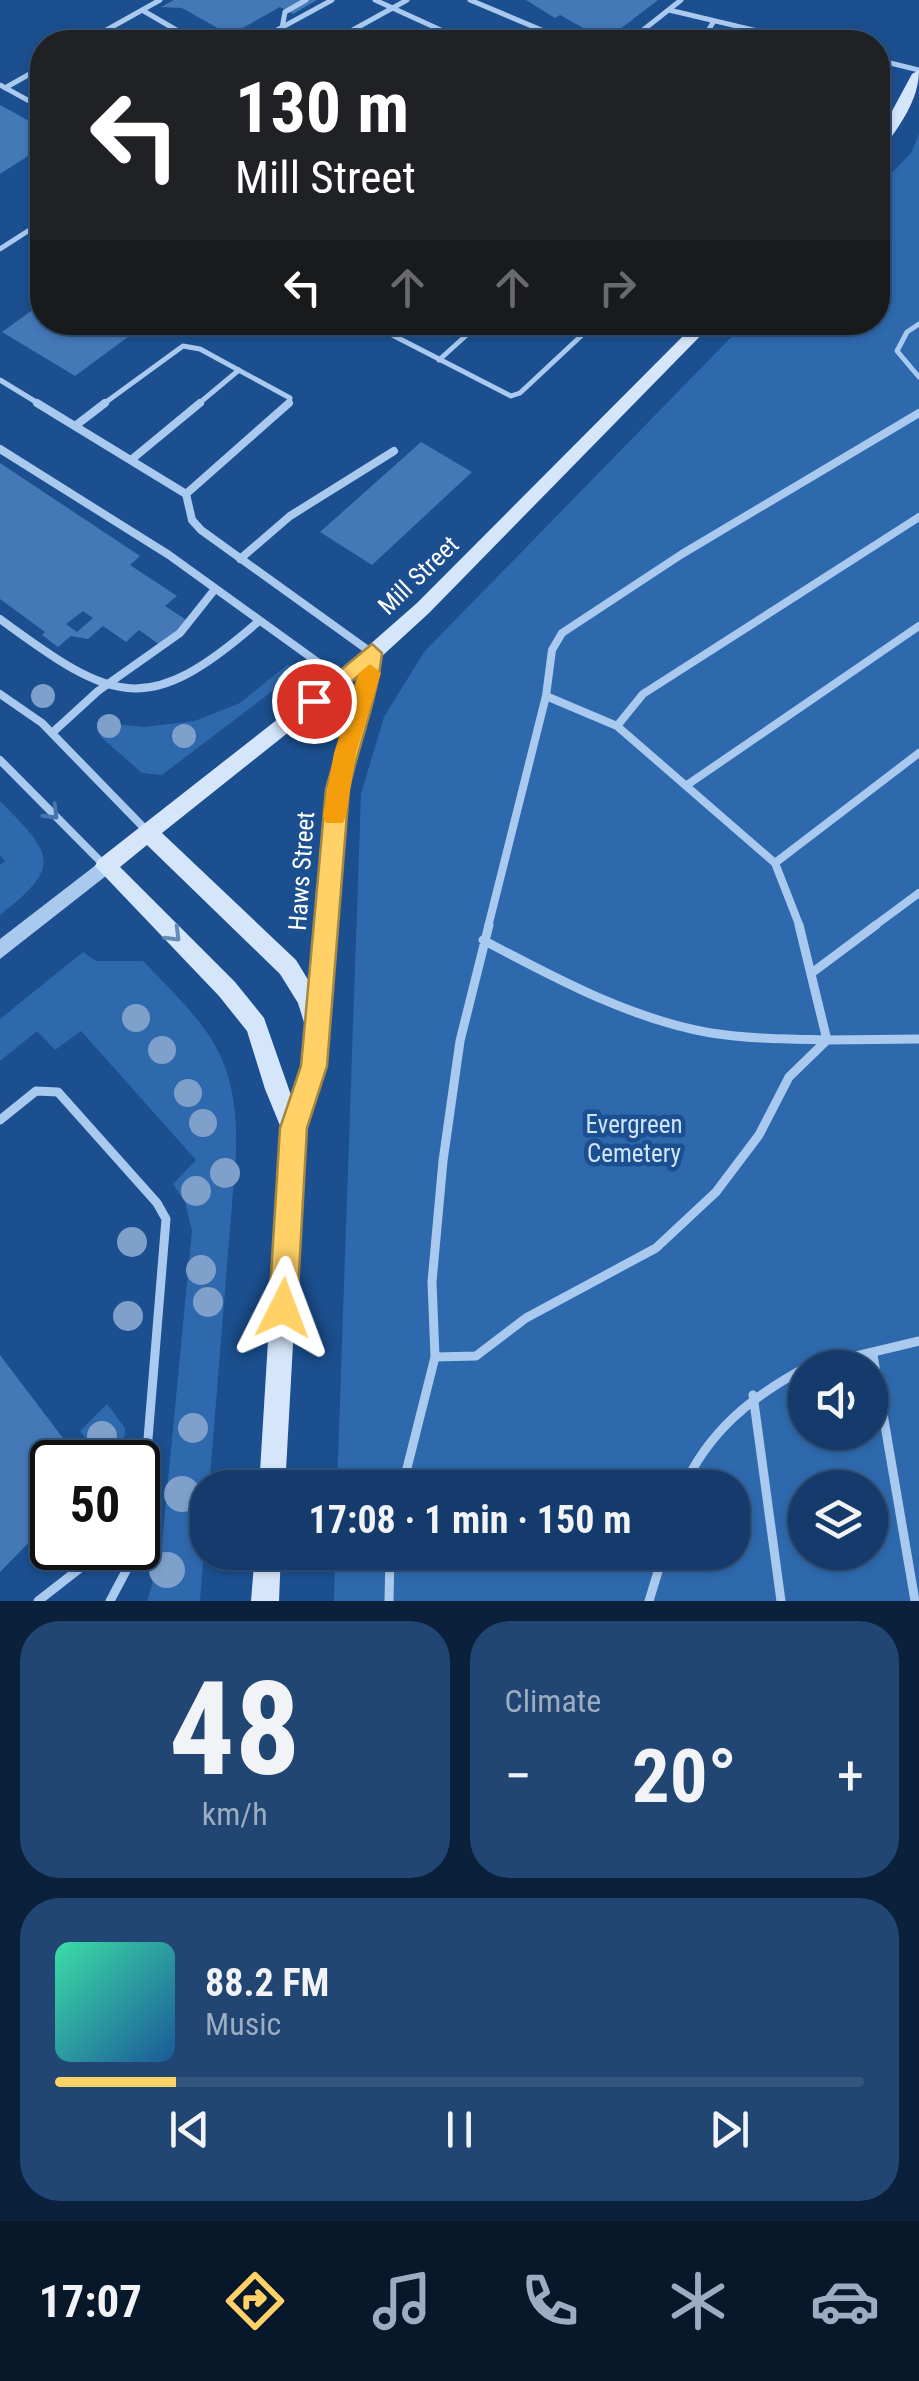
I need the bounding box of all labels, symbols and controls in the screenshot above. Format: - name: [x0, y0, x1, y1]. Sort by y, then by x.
- text: 130 m: [235, 67, 409, 149]
- icon: left: [70, 70, 200, 200]
- text: Mill Street: [235, 151, 416, 204]
- icon: left: [275, 260, 330, 315]
- icon: ahead: [380, 260, 435, 315]
- icon: ahead: [485, 260, 540, 315]
- icon: right: [590, 260, 645, 315]
- street label: Mill Street: [372, 530, 465, 621]
- pin: [272, 659, 357, 744]
- icon: arrive: [287, 674, 342, 729]
- one-way arrow: [41, 802, 59, 820]
- street label: Haws Street: [283, 810, 320, 932]
- one-way arrow: [162, 924, 180, 942]
- park label: Evergreen Cemetery: [585, 1110, 683, 1168]
- position arrow: [231, 1256, 335, 1360]
- map controls: [788, 1350, 888, 1570]
- button: sound: [788, 1350, 888, 1450]
- speed limit sign: 50: [30, 1440, 160, 1570]
- button: layers: [788, 1470, 888, 1570]
- text: 17:08 · 1 min · 150 m: [309, 1498, 631, 1542]
- text: 48: [169, 1653, 300, 1806]
- text: Climate: [505, 1682, 601, 1720]
- text: 20°: [632, 1732, 737, 1820]
- text: −: [505, 1744, 532, 1808]
- text: +: [837, 1744, 864, 1808]
- text: km/h: [202, 1795, 268, 1833]
- text: 88.2 FM: [205, 1961, 329, 2005]
- text: Music: [205, 2005, 281, 2043]
- icon: previous: [162, 2102, 217, 2157]
- icon: pause: [432, 2102, 487, 2157]
- icon: next: [702, 2102, 757, 2157]
- icon: directions: [220, 2266, 290, 2336]
- icon: music: [367, 2266, 437, 2336]
- icon: phone: [515, 2266, 585, 2336]
- icon: climate: [663, 2266, 733, 2336]
- icon: car: [810, 2266, 880, 2336]
- text: 17:07: [39, 2275, 142, 2328]

